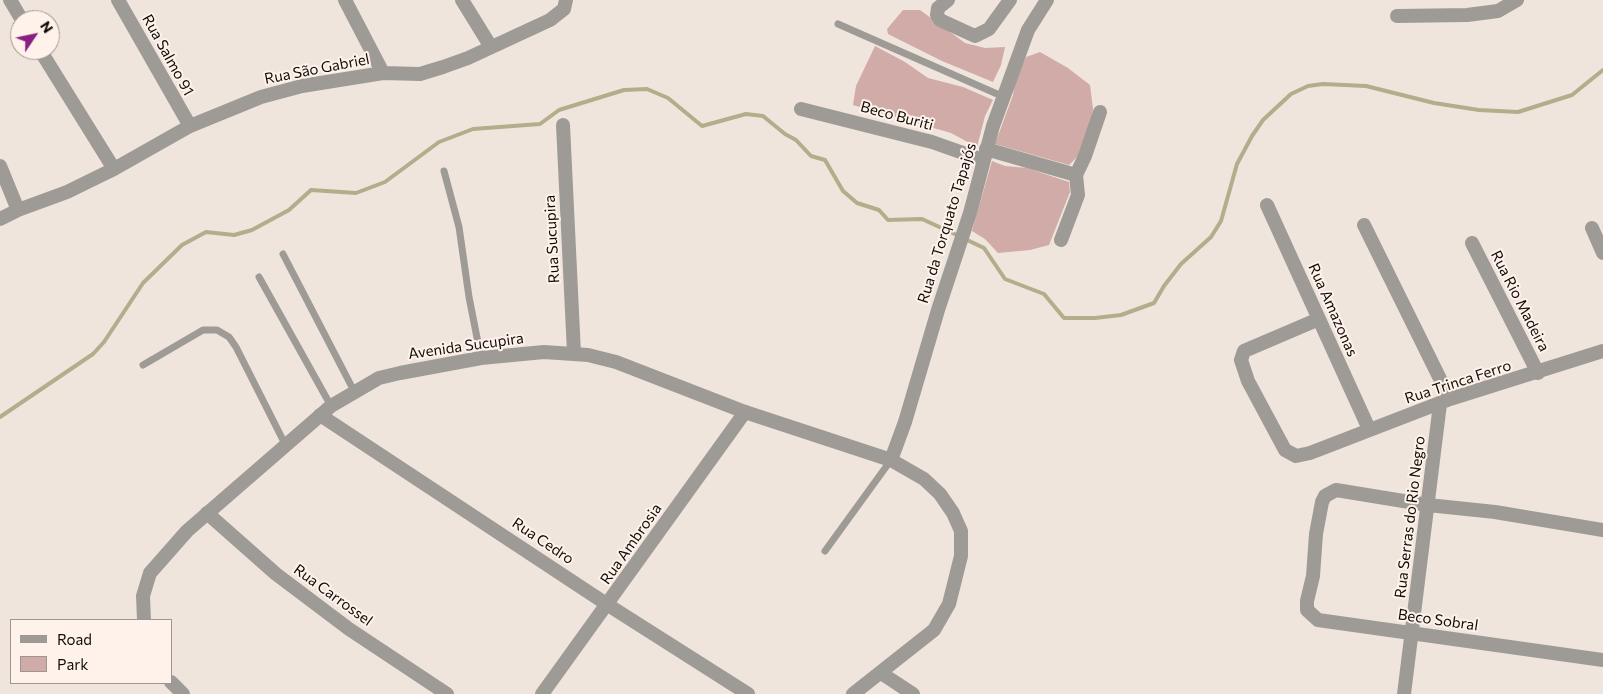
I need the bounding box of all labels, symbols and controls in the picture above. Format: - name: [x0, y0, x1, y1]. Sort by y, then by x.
- north arrow: [10, 10, 60, 60]
- street label: Rua Salmo 91: [138, 11, 198, 99]
- text: N: [37, 18, 57, 36]
- street label: Rua São Gabriel: [263, 50, 371, 88]
- street label: Beco Buriti: [859, 98, 935, 134]
- street label: Rua da Torquato Tapajós: [914, 141, 980, 305]
- street label: Rua Sucupira: [541, 194, 563, 284]
- street label: Rua Rio Madeira: [1487, 247, 1553, 355]
- street label: Rua Amazonas: [1304, 261, 1362, 359]
- street label: Avenida Sucupira: [407, 329, 525, 363]
- street label: Rua Trinca Ferro: [1402, 356, 1514, 408]
- street label: Rua Serras do Rio Negro: [1391, 435, 1429, 599]
- street label: Rua Ambrosia: [597, 500, 665, 588]
- street label: Rua Cedro: [509, 514, 577, 568]
- street label: Rua Carrossel: [290, 560, 376, 630]
- street label: Beco Sobral: [1397, 605, 1479, 635]
- legend: [10, 619, 172, 684]
- text: Road: [57, 630, 92, 648]
- text: Park: [57, 655, 88, 673]

